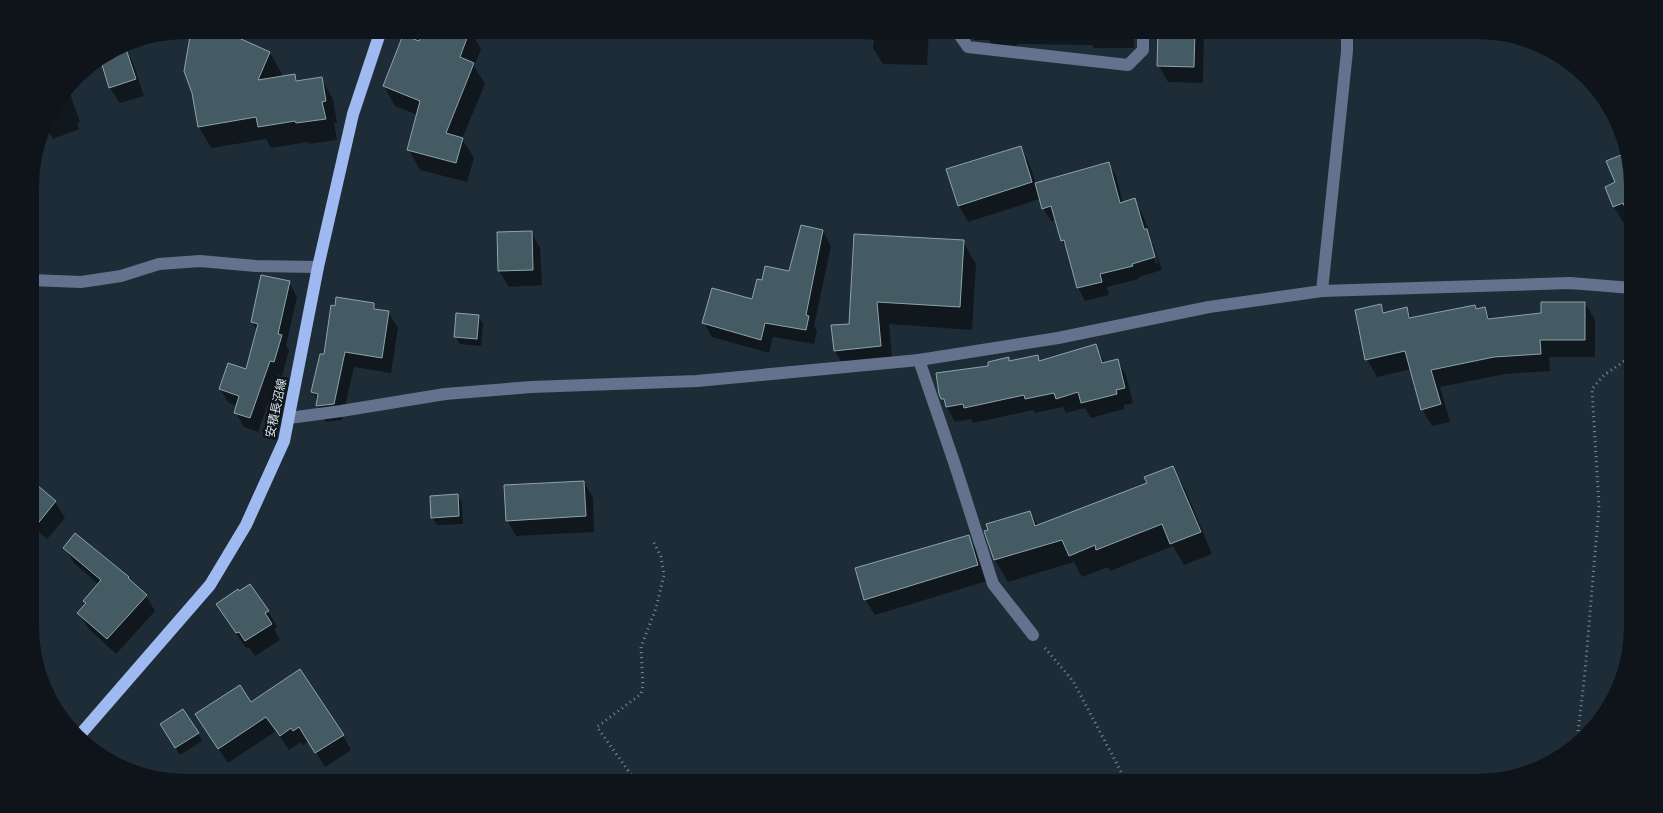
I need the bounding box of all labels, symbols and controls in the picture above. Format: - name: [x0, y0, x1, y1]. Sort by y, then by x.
- street label: 安積長沼線: [263, 377, 291, 439]

